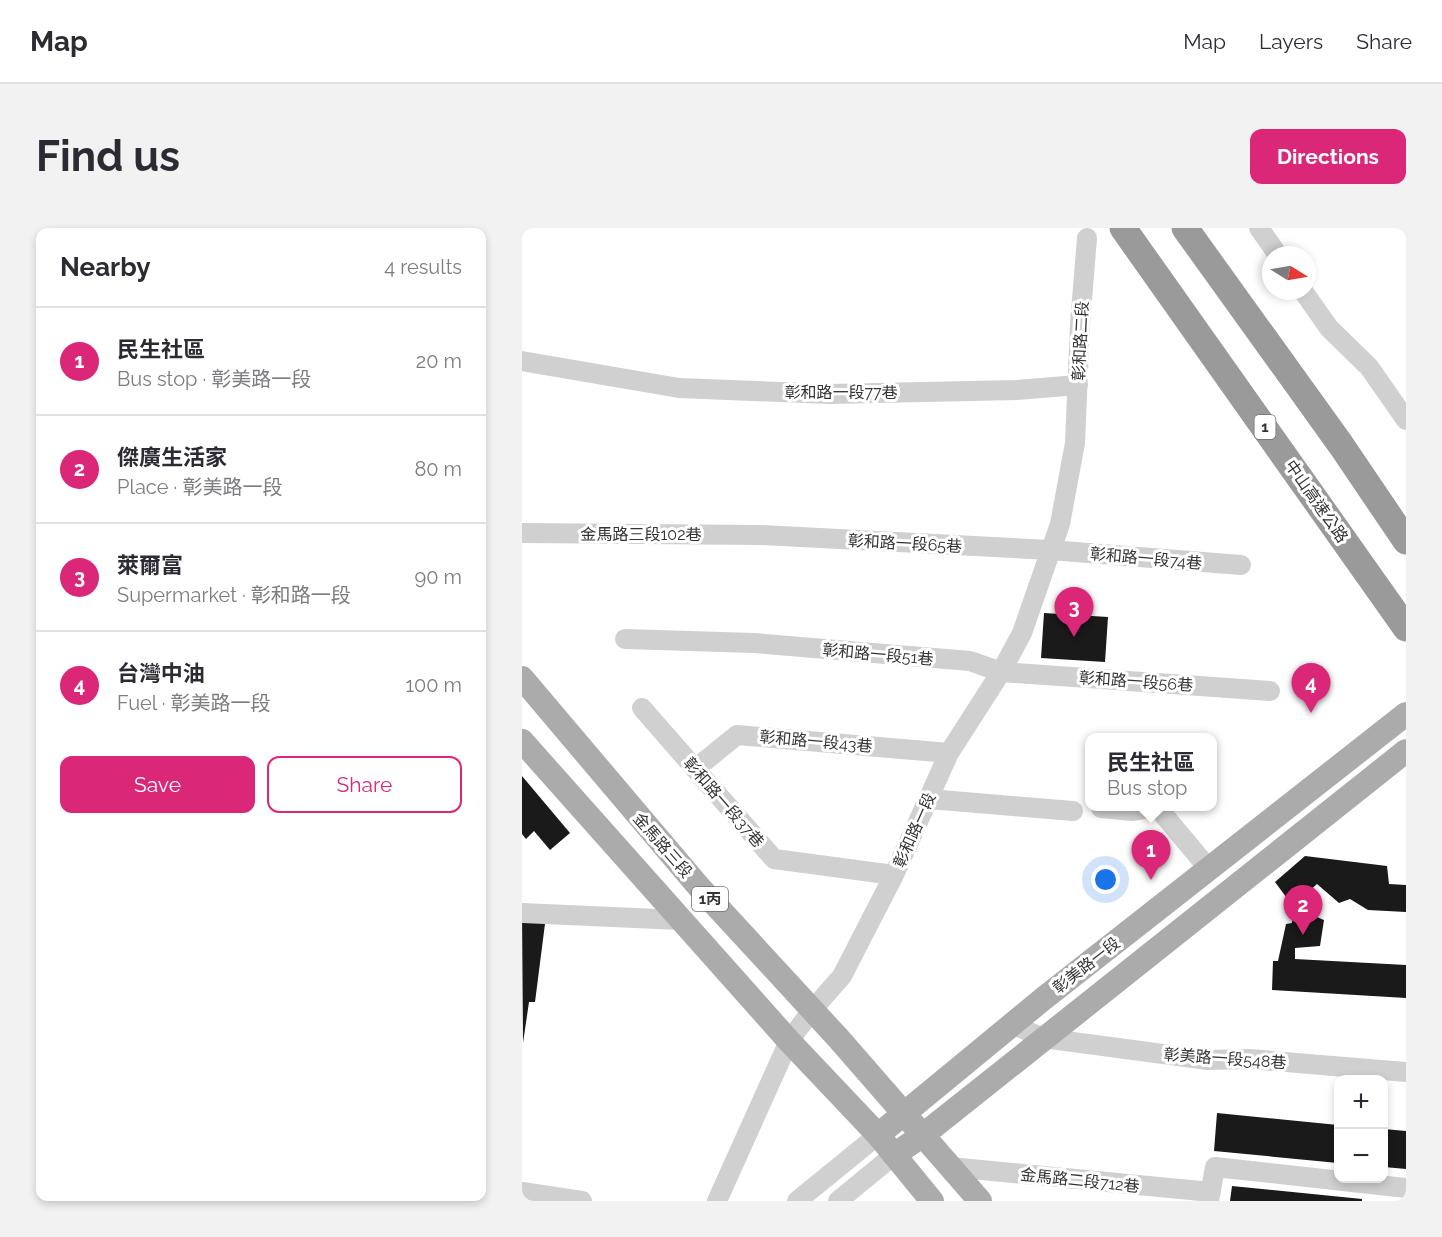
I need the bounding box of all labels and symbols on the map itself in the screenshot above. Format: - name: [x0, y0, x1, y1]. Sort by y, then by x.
- north arrow: [1262, 246, 1316, 300]
- street label: 彰和路二段: [1069, 301, 1092, 381]
- street label: 彰和路一段77巷: [784, 383, 898, 402]
- road number: 1: [1254, 415, 1276, 439]
- street label: 中山高速公路: [1281, 457, 1352, 546]
- street label: 金馬路三段102巷: [581, 525, 701, 544]
- street label: 彰和路一段65巷: [847, 531, 963, 556]
- street label: 彰和路一段74巷: [1089, 544, 1203, 573]
- pin: 3: [1054, 588, 1094, 637]
- street label: 彰和路一段51巷: [822, 640, 934, 669]
- pin: 4: [1292, 664, 1330, 713]
- street label: 彰和路一段56巷: [1078, 668, 1194, 695]
- street label: 彰和路一段43巷: [759, 727, 873, 756]
- street label: 彰和路一段37巷: [679, 753, 768, 851]
- street label: 彰和路一段: [890, 790, 939, 871]
- street label: 金馬路三段: [629, 809, 696, 882]
- pin: 1: [1132, 830, 1170, 880]
- your location: [1091, 865, 1120, 894]
- pin: 2: [1284, 886, 1322, 935]
- road number: 1丙: [692, 887, 728, 911]
- street label: 彰美路一段: [1049, 933, 1124, 998]
- street label: 彰美路一段548巷: [1163, 1045, 1287, 1072]
- street label: 金馬路二段712巷: [1019, 1165, 1140, 1196]

